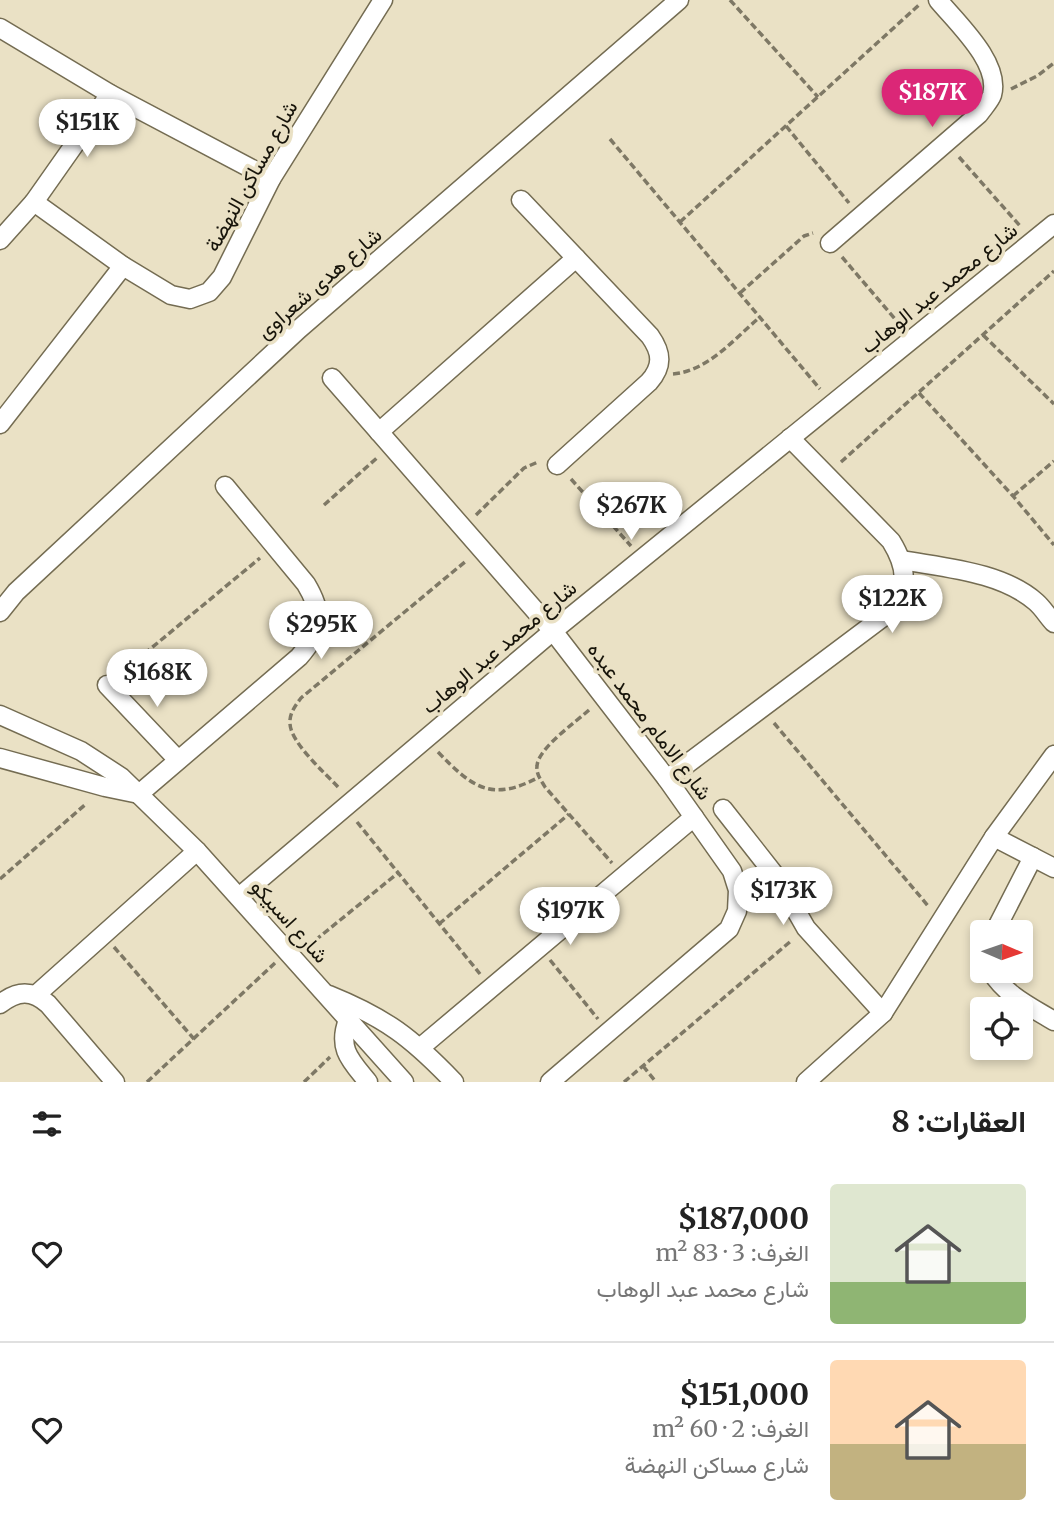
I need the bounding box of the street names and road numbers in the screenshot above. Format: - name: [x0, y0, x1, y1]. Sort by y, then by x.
- street label: شارع مساكن النهضة: [198, 96, 305, 257]
- street label: شارع محمد عبد الوهاب: [855, 216, 1024, 360]
- street label: شارع هدى شعراوى: [251, 221, 388, 345]
- street label: شارع محمد عبد الوهاب: [416, 574, 583, 720]
- street label: شارع الامام محمد عبده: [581, 637, 718, 806]
- street label: شارع اسبيكو: [245, 873, 335, 969]

